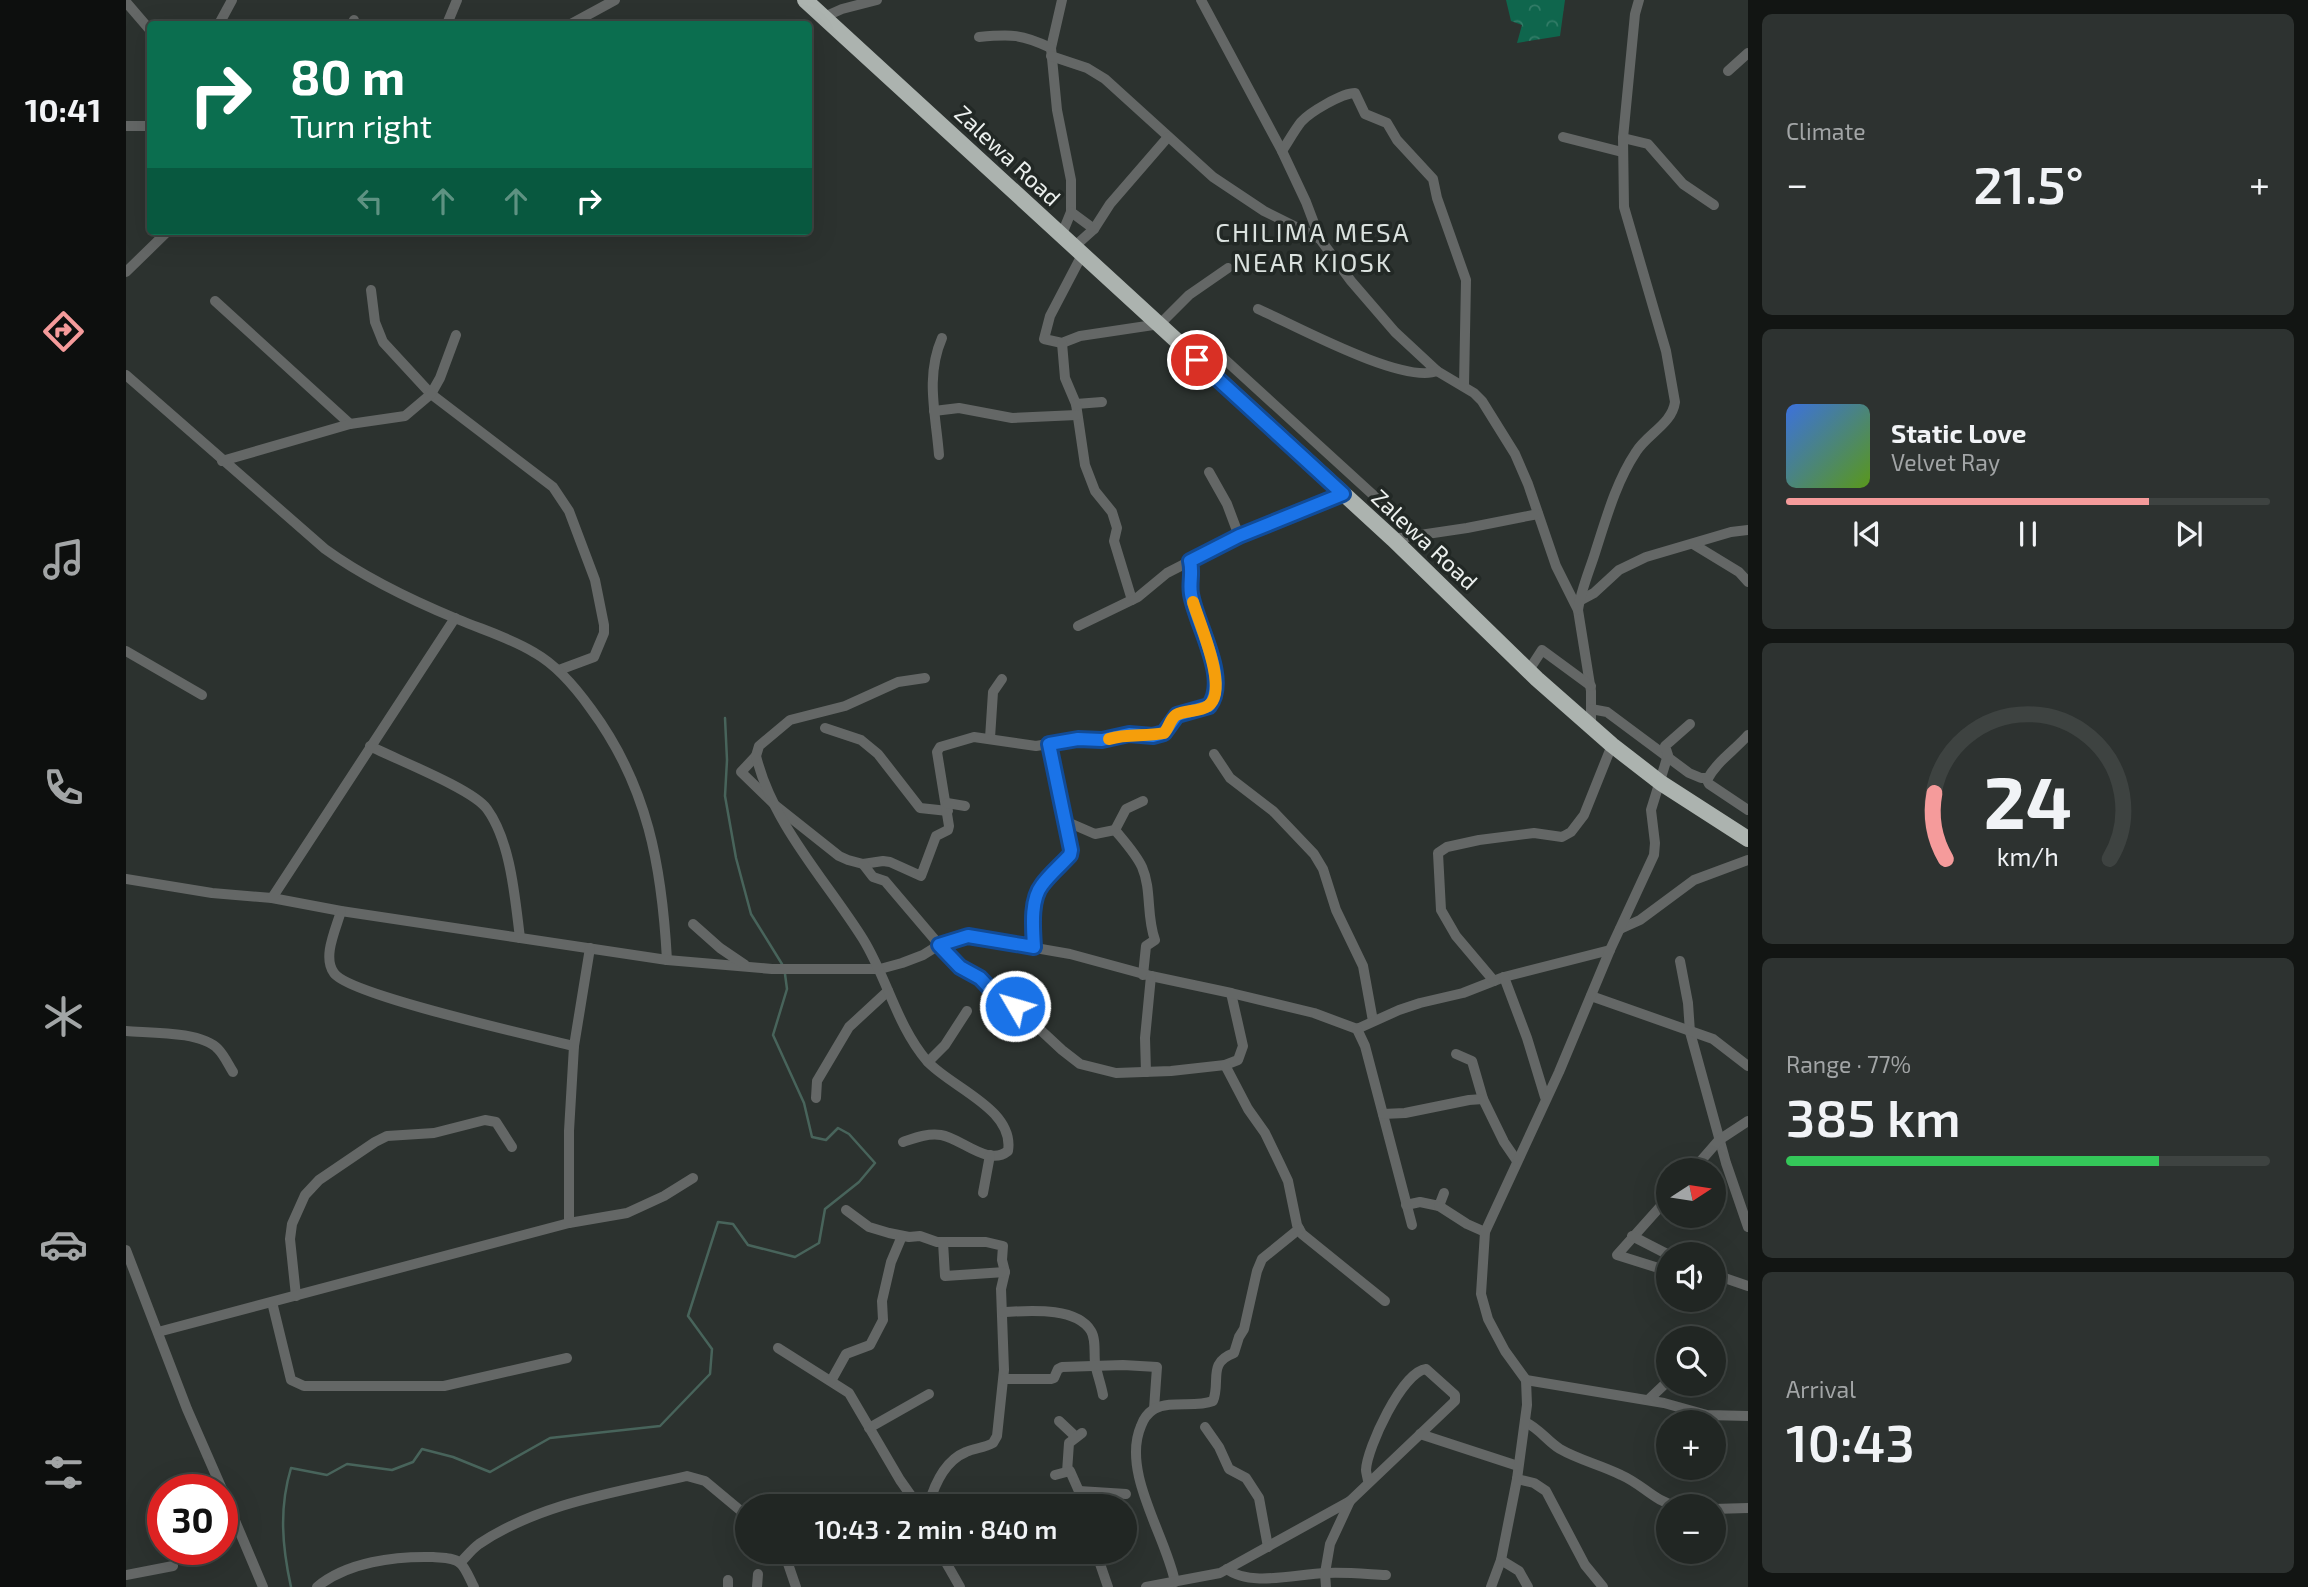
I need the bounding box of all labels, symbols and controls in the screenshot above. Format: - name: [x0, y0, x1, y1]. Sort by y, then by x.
- text: 80 m: [290, 46, 405, 105]
- icon: right: [175, 49, 266, 140]
- text: 10:41: [25, 90, 101, 128]
- street label: Zalewa Road: [949, 99, 1067, 211]
- text: Turn right: [290, 106, 432, 144]
- text: Climate: [1786, 117, 1866, 145]
- text: 21.5°: [1973, 152, 2084, 214]
- text: −: [1786, 160, 1808, 206]
- text: +: [2249, 160, 2270, 206]
- icon: left: [351, 182, 389, 220]
- icon: ahead: [424, 182, 462, 220]
- icon: ahead: [497, 182, 535, 220]
- icon: right: [570, 182, 608, 220]
- district label: CHILIMA MESA NEAR KIOSK: [1215, 216, 1411, 277]
- icon: directions: [39, 307, 88, 356]
- pin: [1167, 330, 1227, 390]
- icon: arrive: [1178, 341, 1216, 379]
- text: Static Love: [1891, 417, 2027, 448]
- text: Velvet Ray: [1891, 448, 2000, 476]
- street label: Zalewa Road: [1366, 483, 1484, 595]
- icon: previous: [1848, 515, 1886, 553]
- icon: pause: [2009, 515, 2047, 553]
- icon: next: [2170, 515, 2208, 553]
- icon: music: [39, 535, 88, 584]
- text: 24: [1984, 757, 2072, 845]
- icon: phone: [39, 763, 88, 812]
- text: km/h: [1997, 841, 2059, 871]
- position arrow: [978, 969, 1052, 1043]
- icon: climate: [39, 992, 88, 1041]
- text: Range · 77%: [1786, 1050, 1911, 1078]
- text: 385 km: [1786, 1085, 1961, 1147]
- north arrow: [1656, 1158, 1726, 1228]
- map controls: [1656, 1158, 1726, 1564]
- icon: car: [39, 1220, 88, 1269]
- button: sound: [1656, 1242, 1726, 1312]
- button: search: [1656, 1326, 1726, 1396]
- text: Arrival: [1786, 1375, 1856, 1403]
- button: +: [1656, 1410, 1726, 1480]
- text: 10:43: [1786, 1410, 1915, 1472]
- icon: filters: [39, 1448, 88, 1497]
- speed limit sign: 30: [147, 1474, 238, 1565]
- button: −: [1656, 1494, 1726, 1564]
- text: 10:43 · 2 min · 840 m: [815, 1513, 1057, 1544]

